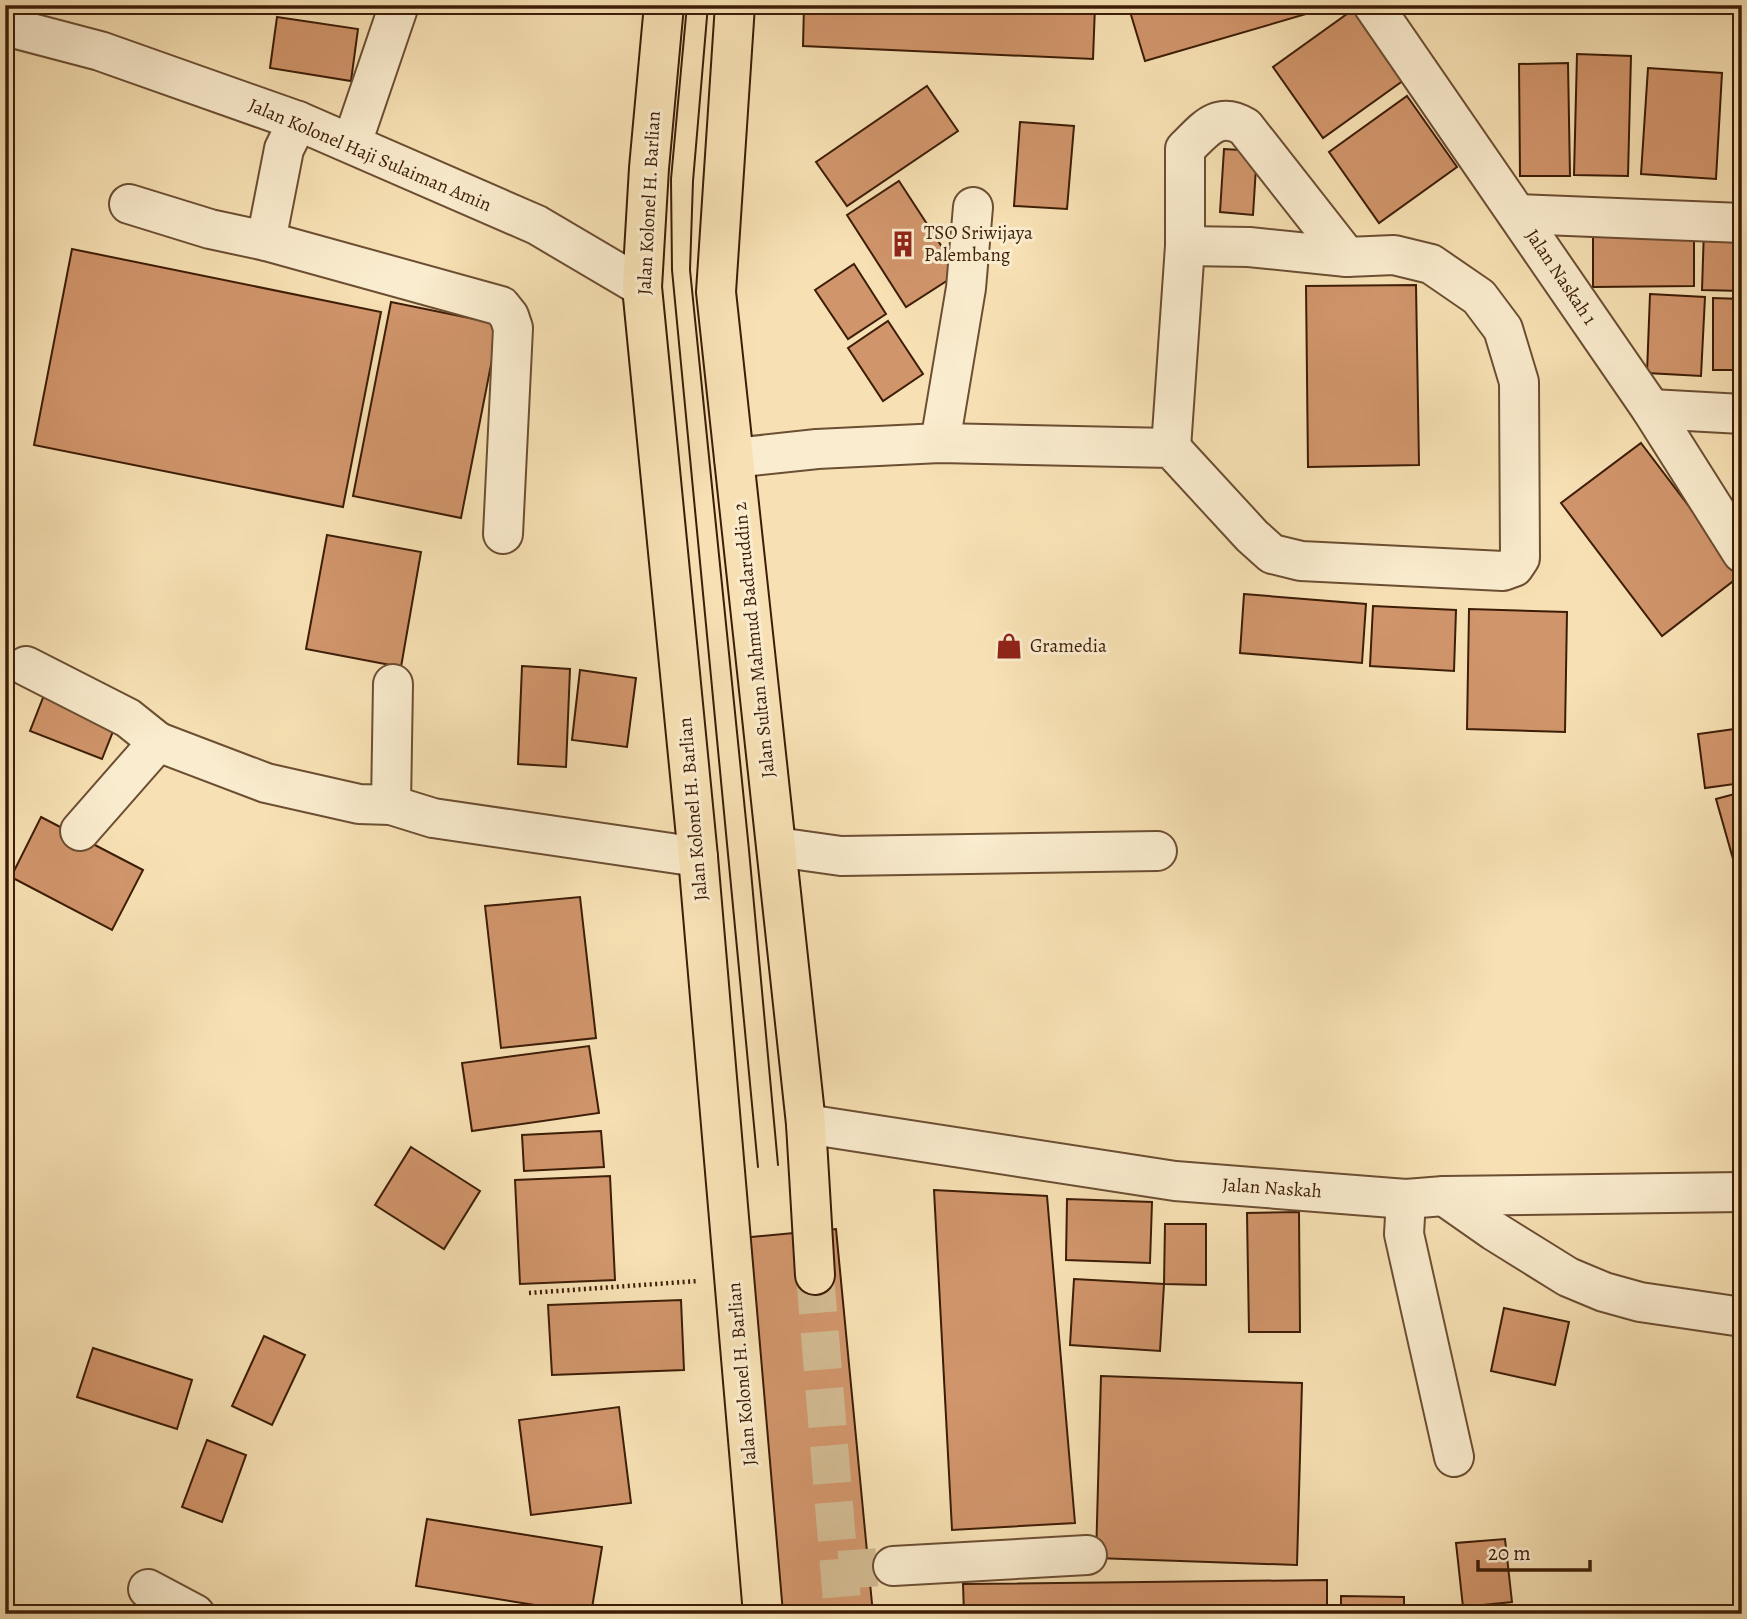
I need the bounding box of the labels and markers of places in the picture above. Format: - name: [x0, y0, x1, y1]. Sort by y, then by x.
- place label: TSO Sriwijaya Palembang: [924, 220, 1033, 268]
- building icon: TSO Sriwijaya Palembang: [888, 229, 918, 259]
- shop icon: Gramedia: [994, 631, 1024, 661]
- place label: Gramedia: [1030, 633, 1107, 659]

